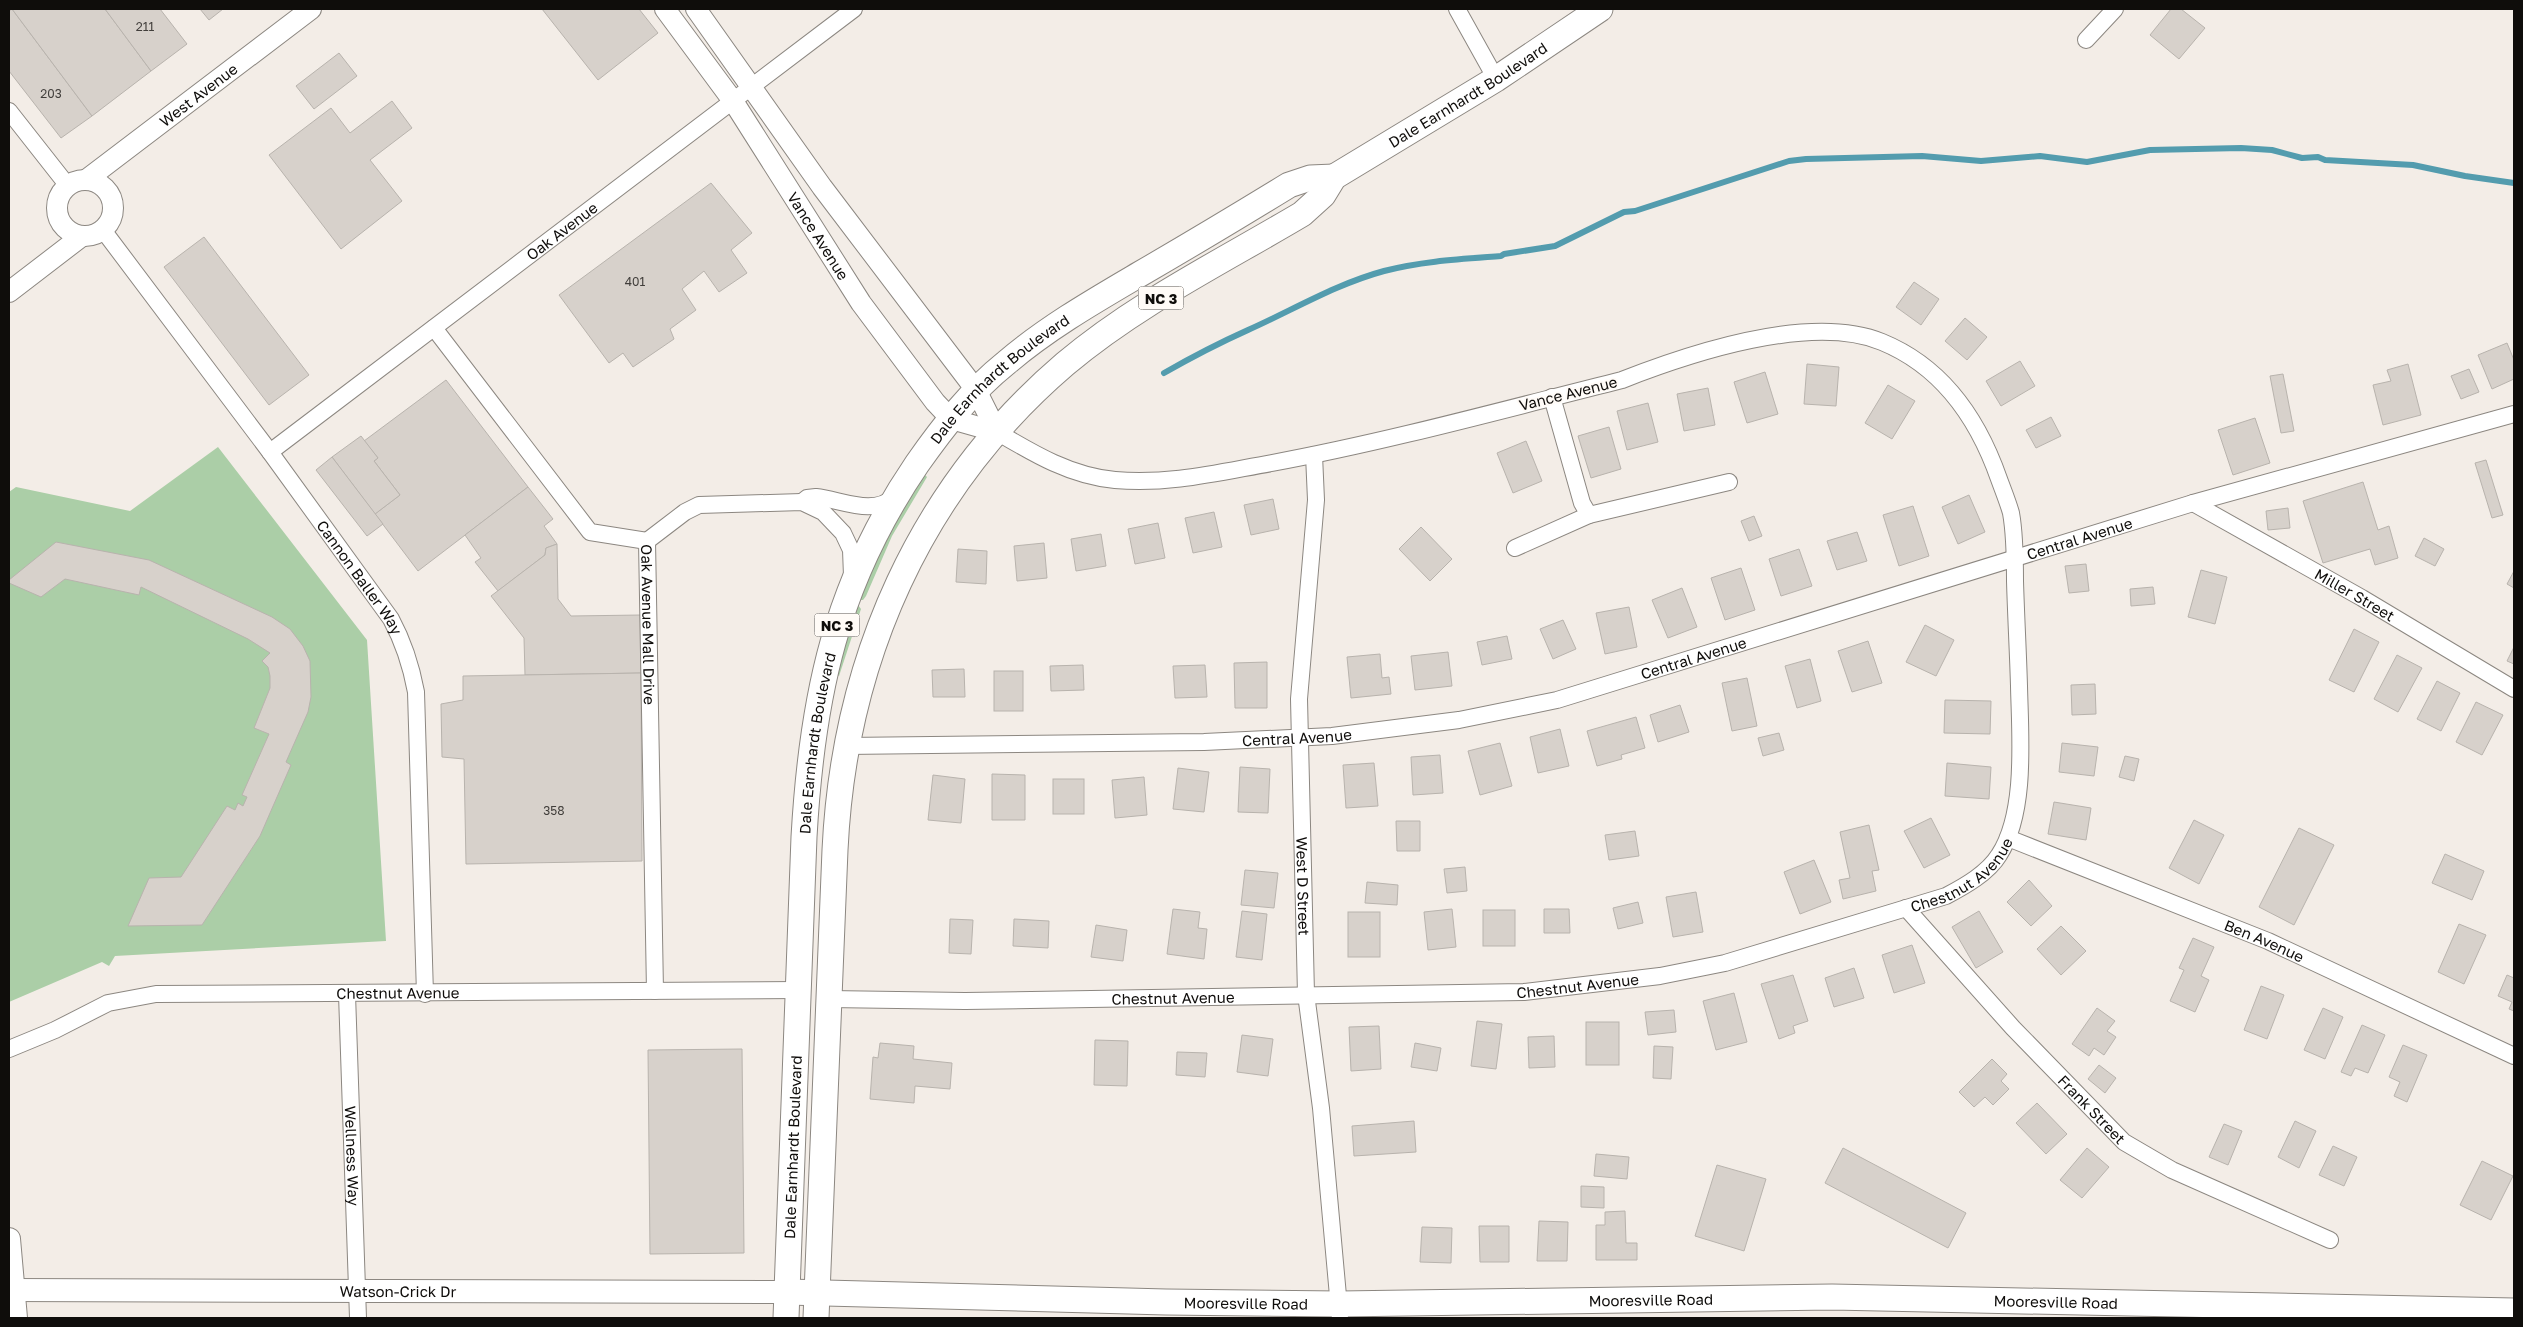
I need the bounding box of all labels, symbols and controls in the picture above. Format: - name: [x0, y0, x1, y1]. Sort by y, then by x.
- house number: 211: [136, 19, 154, 34]
- street label: Dale Earnhardt Boulevard: [1385, 38, 1550, 151]
- street label: West Avenue: [156, 59, 241, 130]
- house number: 203: [40, 86, 62, 101]
- street label: Vance Avenue: [784, 189, 853, 283]
- street label: Oak Avenue: [522, 198, 601, 264]
- house number: 401: [625, 274, 645, 289]
- road number: NC 3: [1138, 286, 1184, 310]
- street label: Dale Earnhardt Boulevard: [926, 310, 1072, 447]
- street label: Vance Avenue: [1517, 372, 1619, 414]
- street label: Central Avenue: [2024, 513, 2135, 563]
- street label: Cannon Baller Way: [313, 517, 407, 638]
- street label: Oak Avenue Mall Drive: [638, 544, 659, 705]
- street label: Miller Street: [2312, 564, 2398, 625]
- road number: NC 3: [814, 614, 860, 636]
- street label: Central Avenue: [1638, 633, 1749, 683]
- street label: Dale Earnhardt Boulevard: [795, 650, 839, 835]
- street label: Central Avenue: [1242, 725, 1353, 749]
- house number: 358: [543, 803, 565, 818]
- street label: Chestnut Avenue: [1908, 835, 2016, 915]
- street label: West D Street: [1293, 836, 1314, 936]
- street label: Ben Avenue: [2222, 916, 2307, 966]
- street label: Chestnut Avenue: [1516, 970, 1640, 1001]
- street label: Chestnut Avenue: [336, 983, 460, 1002]
- street label: Chestnut Avenue: [1111, 988, 1235, 1008]
- street label: Dale Earnhardt Boulevard: [780, 1055, 805, 1239]
- street label: Frank Street: [2054, 1071, 2130, 1147]
- street label: Wellness Way: [342, 1106, 363, 1207]
- street label: Watson-Crick Dr: [339, 1282, 457, 1300]
- street label: Mooresville Road: [1588, 1290, 1713, 1309]
- street label: Mooresville Road: [1993, 1291, 2118, 1312]
- street label: Mooresville Road: [1184, 1293, 1308, 1313]

